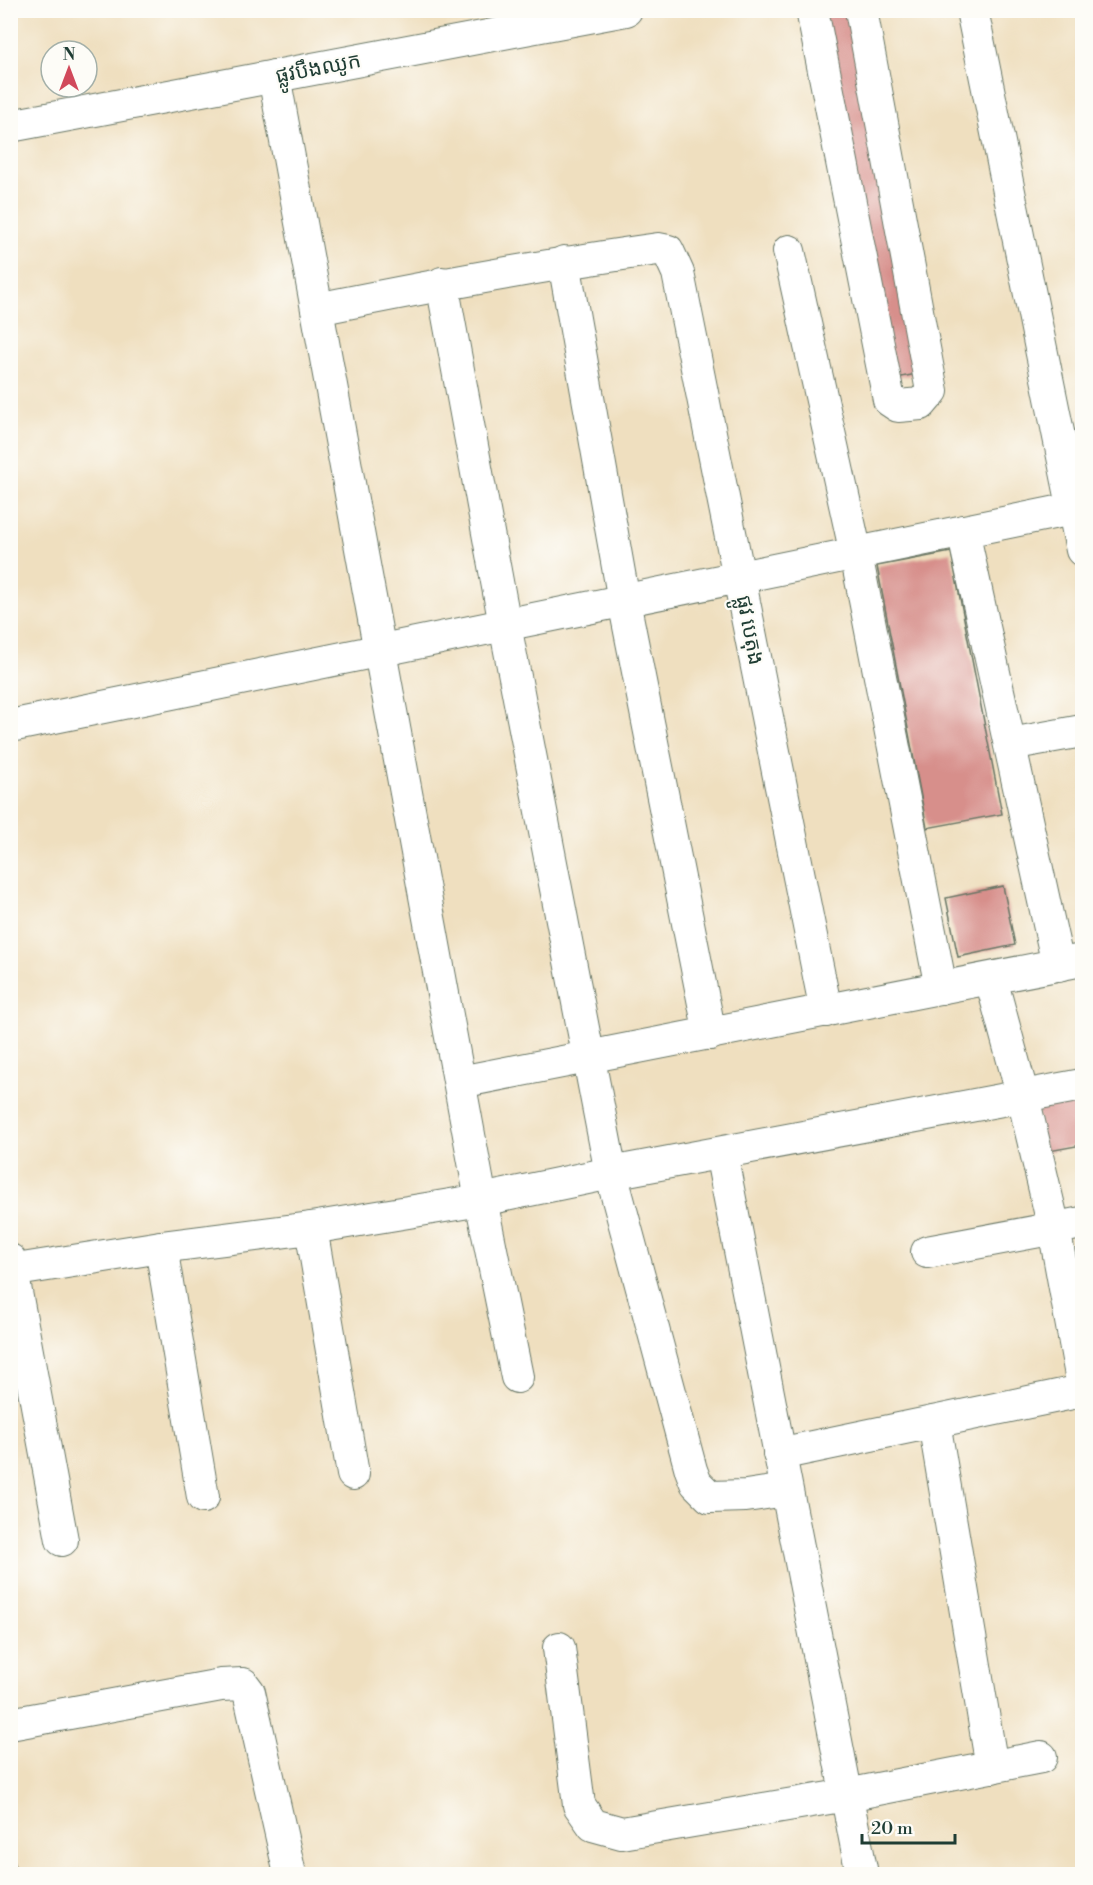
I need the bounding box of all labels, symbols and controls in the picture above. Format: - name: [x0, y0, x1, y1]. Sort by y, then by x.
- north arrow: [39, 39, 99, 99]
- text: N: [63, 45, 76, 65]
- street label: ផ្លូវបឹងឈូក: [273, 48, 364, 95]
- street label: ផ្លូវ បេតុង: [724, 593, 769, 668]
- scale bar: [862, 1807, 955, 1845]
- text: 20 m: [871, 1817, 913, 1840]

